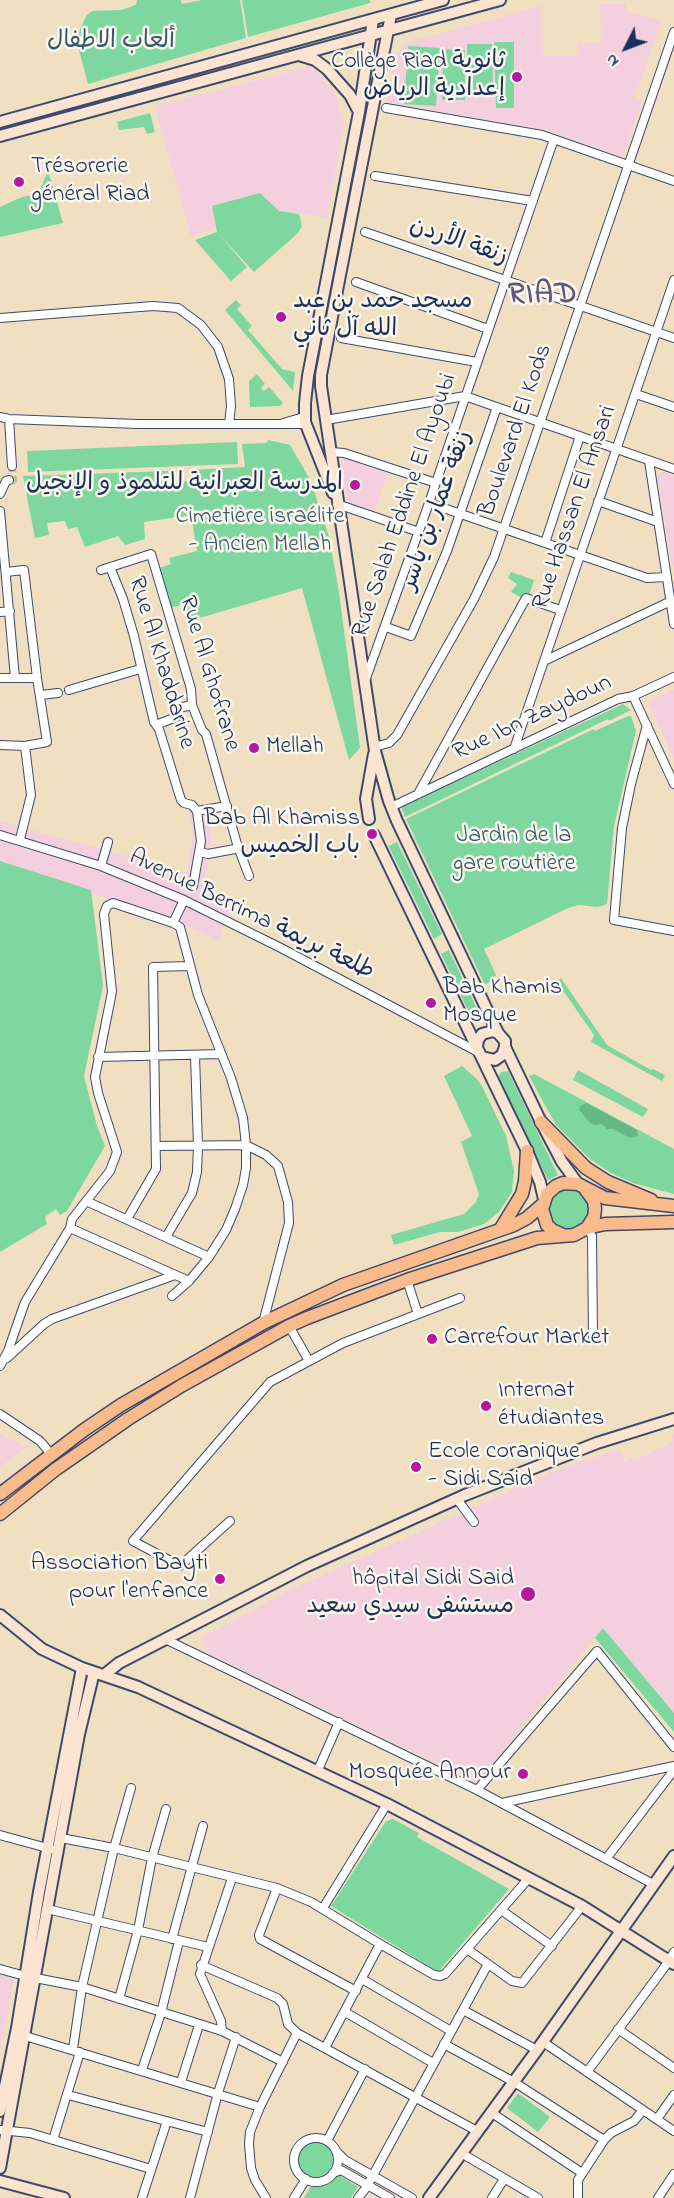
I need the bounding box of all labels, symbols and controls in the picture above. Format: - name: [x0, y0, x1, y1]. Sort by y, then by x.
- north arrow: [596, 18, 656, 78]
- park label: ألعاب الاطفال: [47, 29, 175, 57]
- text: N: [600, 48, 625, 72]
- place label: Collège Riad ثانوية إعدادية الرياض: [331, 49, 505, 105]
- marker: Collège Riad ثانوية إعدادية الرياض: [510, 70, 524, 84]
- place label: Trésorerie général Riad: [31, 154, 150, 210]
- marker: Trésorerie général Riad: [12, 175, 26, 189]
- street label: زنقة الأردن: [405, 213, 511, 273]
- district label: RIAD: [508, 279, 578, 315]
- place label: مسجد حمد بن عبد الله آل ثاني: [293, 289, 472, 345]
- marker: مسجد حمد بن عبد الله آل ثاني: [274, 310, 288, 324]
- street label: Boulevard El Kods: [474, 341, 560, 521]
- street label: Rue Salah Eddine El Ayoubi: [347, 370, 465, 642]
- street label: Rue Hassan El Ansari: [528, 402, 624, 614]
- street label: زنقة عمار بن ياسر: [396, 427, 480, 595]
- place label: المدرسة العبرانية للتلموذ و الإنجيل: [26, 471, 343, 499]
- marker: المدرسة العبرانية للتلموذ و الإنجيل: [348, 478, 362, 492]
- park label: Cimetière israélite - Ancien Mellah: [175, 504, 345, 560]
- street label: Rue Al Khaddarine: [120, 573, 200, 753]
- street label: Rue Al Ghofrane: [171, 593, 245, 755]
- street label: Rue Ibn Zaydoun: [449, 670, 617, 768]
- place label: Mellah: [266, 734, 324, 762]
- marker: Mellah: [247, 741, 261, 755]
- place label: Bab Al Khamiss باب الخميس: [204, 806, 360, 862]
- park label: Jardin de la gare routière: [453, 823, 575, 879]
- marker: Bab Al Khamiss باب الخميس: [365, 827, 379, 841]
- street label: Avenue Berrima طلعة بريمة: [124, 844, 378, 988]
- place label: Bab Khamis Mosque: [443, 975, 562, 1031]
- marker: Bab Khamis Mosque: [424, 996, 438, 1010]
- place label: Carrefour Market: [444, 1325, 609, 1353]
- marker: Carrefour Market: [425, 1332, 439, 1346]
- place label: Internat étudiantes: [498, 1378, 604, 1434]
- marker: Internat étudiantes: [479, 1399, 493, 1413]
- place label: Ecole coranique - Sidi Said: [428, 1439, 580, 1495]
- marker: Ecole coranique - Sidi Said: [409, 1460, 423, 1474]
- place label: Association Bayti pour l'enfance: [31, 1551, 208, 1607]
- place label: hôpital Sidi Said مستشفى سيدي سعيد: [306, 1566, 514, 1622]
- marker: Association Bayti pour l'enfance: [213, 1572, 227, 1586]
- marker: hôpital Sidi Said مستشفى سيدي سعيد: [519, 1585, 537, 1603]
- place label: Mosquée Annour: [349, 1760, 511, 1788]
- marker: Mosquée Annour: [516, 1767, 530, 1781]

